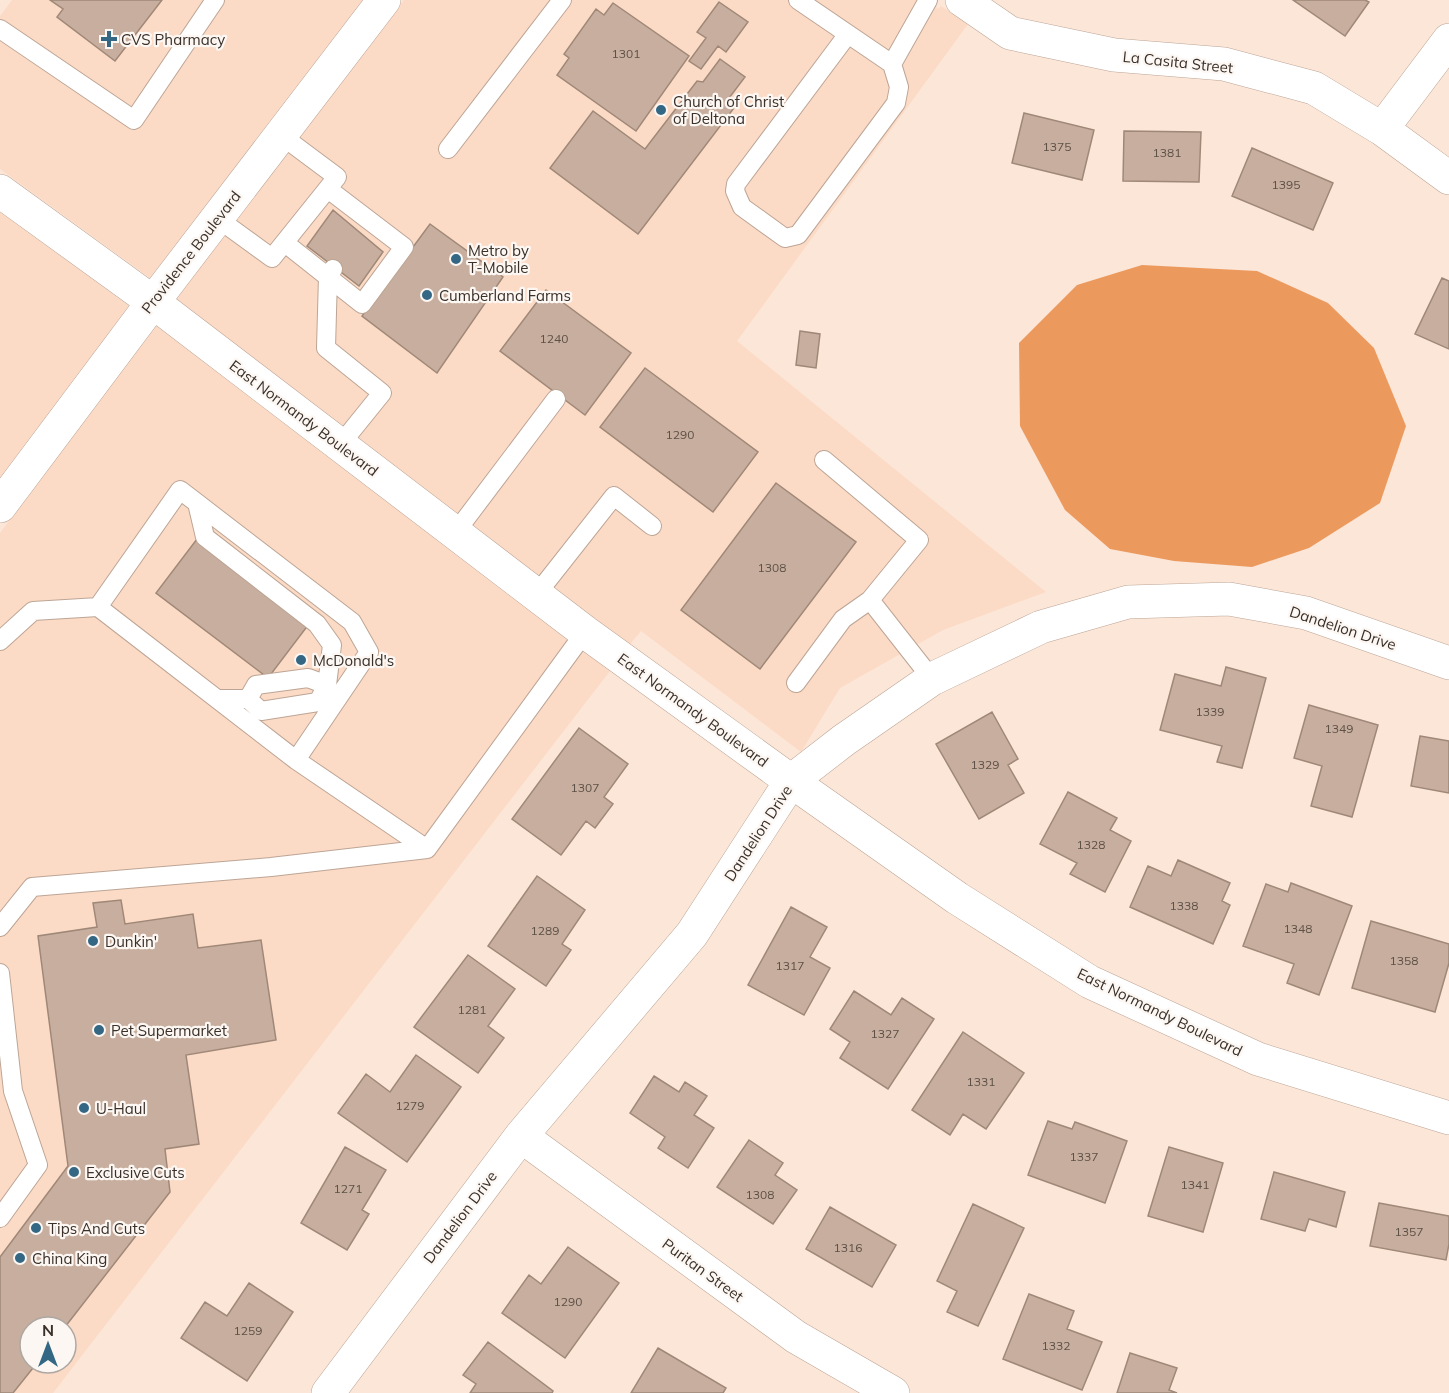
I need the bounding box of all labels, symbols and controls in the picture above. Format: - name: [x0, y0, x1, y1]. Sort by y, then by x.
- place label: CVS Pharmacy: [121, 30, 225, 49]
- marker: CVS Pharmacy: [102, 32, 116, 46]
- house number: 1301: [612, 46, 640, 61]
- street label: La Casita Street: [1122, 47, 1234, 77]
- place label: Church of Christ of Deltona: [673, 92, 784, 128]
- marker: Church of Christ of Deltona: [654, 103, 668, 117]
- house number: 1375: [1043, 139, 1071, 154]
- house number: 1381: [1153, 145, 1181, 160]
- house number: 1395: [1272, 177, 1300, 192]
- street label: Providence Boulevard: [137, 187, 245, 317]
- place label: Metro by T-Mobile: [468, 241, 529, 277]
- marker: Metro by T-Mobile: [449, 252, 463, 266]
- place label: Cumberland Farms: [439, 286, 571, 305]
- marker: Cumberland Farms: [420, 288, 434, 302]
- house number: 1240: [540, 331, 568, 346]
- street label: East Normandy Boulevard: [226, 356, 382, 480]
- house number: 1290: [666, 427, 694, 442]
- house number: 1308: [758, 560, 786, 575]
- street label: Dandelion Drive: [1287, 602, 1399, 654]
- street label: East Normandy Boulevard: [614, 649, 772, 771]
- place label: McDonald's: [313, 651, 394, 670]
- marker: McDonald's: [294, 653, 308, 667]
- house number: 1339: [1196, 704, 1224, 719]
- house number: 1349: [1325, 721, 1353, 736]
- house number: 1329: [971, 757, 999, 772]
- house number: 1307: [571, 780, 599, 795]
- street label: Dandelion Drive: [720, 781, 796, 885]
- house number: 1328: [1077, 837, 1105, 852]
- house number: 1338: [1170, 898, 1198, 913]
- house number: 1348: [1284, 921, 1312, 936]
- house number: 1289: [531, 923, 559, 938]
- place label: Dunkin': [105, 932, 157, 951]
- marker: Dunkin': [86, 934, 100, 948]
- house number: 1358: [1390, 953, 1418, 968]
- house number: 1317: [776, 958, 804, 973]
- street label: East Normandy Boulevard: [1074, 964, 1246, 1060]
- house number: 1281: [458, 1002, 486, 1017]
- place label: Pet Supermarket: [111, 1021, 227, 1040]
- marker: Pet Supermarket: [92, 1023, 106, 1037]
- house number: 1327: [871, 1026, 899, 1041]
- house number: 1331: [967, 1074, 995, 1089]
- house number: 1279: [396, 1098, 424, 1113]
- place label: U-Haul: [96, 1099, 146, 1118]
- marker: U-Haul: [77, 1101, 91, 1115]
- house number: 1337: [1070, 1149, 1098, 1164]
- place label: Exclusive Cuts: [86, 1163, 185, 1182]
- marker: Exclusive Cuts: [67, 1165, 81, 1179]
- street label: Dandelion Drive: [419, 1167, 501, 1267]
- house number: 1341: [1181, 1177, 1209, 1192]
- house number: 1271: [334, 1181, 362, 1196]
- house number: 1308: [746, 1187, 774, 1202]
- place label: Tips And Cuts: [48, 1219, 145, 1238]
- marker: Tips And Cuts: [29, 1221, 43, 1235]
- house number: 1357: [1395, 1224, 1423, 1239]
- street label: Puritan Street: [659, 1234, 747, 1306]
- house number: 1316: [834, 1240, 862, 1255]
- place label: China King: [32, 1249, 107, 1268]
- marker: China King: [13, 1251, 27, 1265]
- house number: 1290: [554, 1294, 582, 1309]
- north arrow: [18, 1315, 78, 1375]
- text: N: [42, 1320, 54, 1340]
- house number: 1259: [234, 1323, 262, 1338]
- house number: 1332: [1042, 1338, 1070, 1353]

